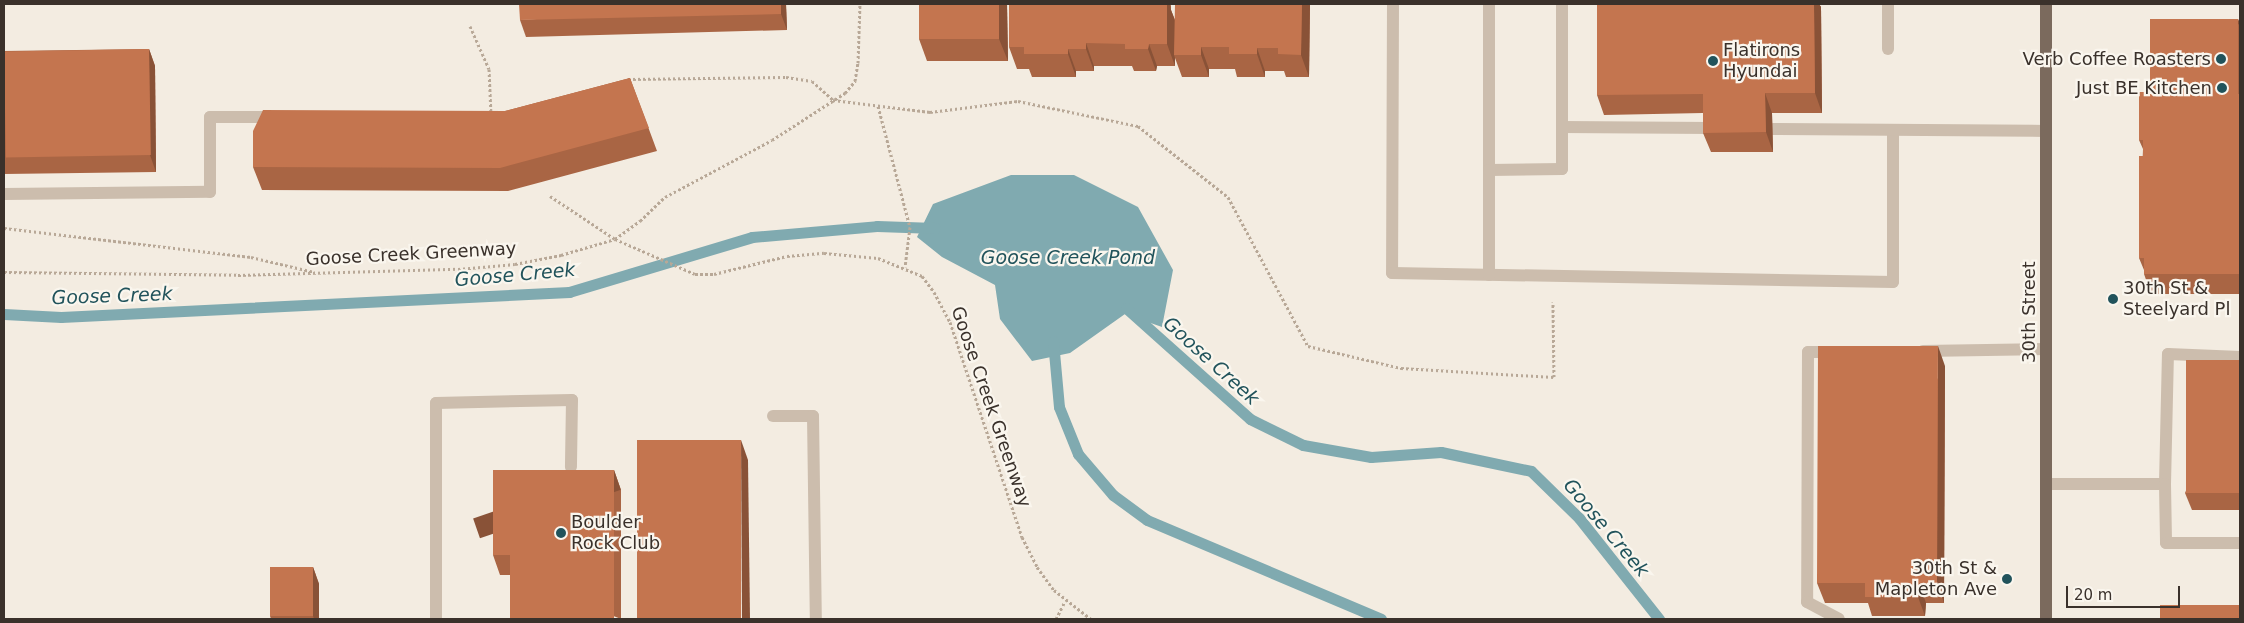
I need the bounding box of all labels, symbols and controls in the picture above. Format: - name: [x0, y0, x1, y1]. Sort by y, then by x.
- place label: Flatirons Hyundai: [1723, 40, 1800, 82]
- place label: Verb Coffee Roasters: [2023, 48, 2211, 70]
- marker: Verb Coffee Roasters: [2215, 53, 2227, 65]
- marker: Flatirons Hyundai: [1707, 55, 1719, 67]
- place label: Just BE Kitchen: [2076, 77, 2212, 99]
- marker: Just BE Kitchen: [2216, 82, 2228, 94]
- street label: Goose Creek Greenway: [305, 238, 517, 270]
- water label: Goose Creek Pond: [981, 247, 1155, 269]
- water label: Goose Creek: [454, 258, 576, 292]
- street label: 30th Street: [2018, 261, 2040, 363]
- place label: 30th St & Steelyard Pl: [2123, 278, 2230, 320]
- water label: Goose Creek: [51, 282, 173, 310]
- marker: 30th St & Steelyard Pl: [2107, 293, 2119, 305]
- street label: Goose Creek Greenway: [946, 304, 1036, 510]
- water label: Goose Creek: [1158, 312, 1264, 410]
- water label: Goose Creek: [1558, 474, 1654, 582]
- place label: Boulder Rock Club: [571, 512, 660, 554]
- marker: Boulder Rock Club: [555, 527, 567, 539]
- place label: 30th St & Mapleton Ave: [1875, 558, 1997, 600]
- marker: 30th St & Mapleton Ave: [2001, 573, 2013, 585]
- scale bar: [2069, 576, 2183, 608]
- text: 20 m: [2074, 586, 2112, 604]

